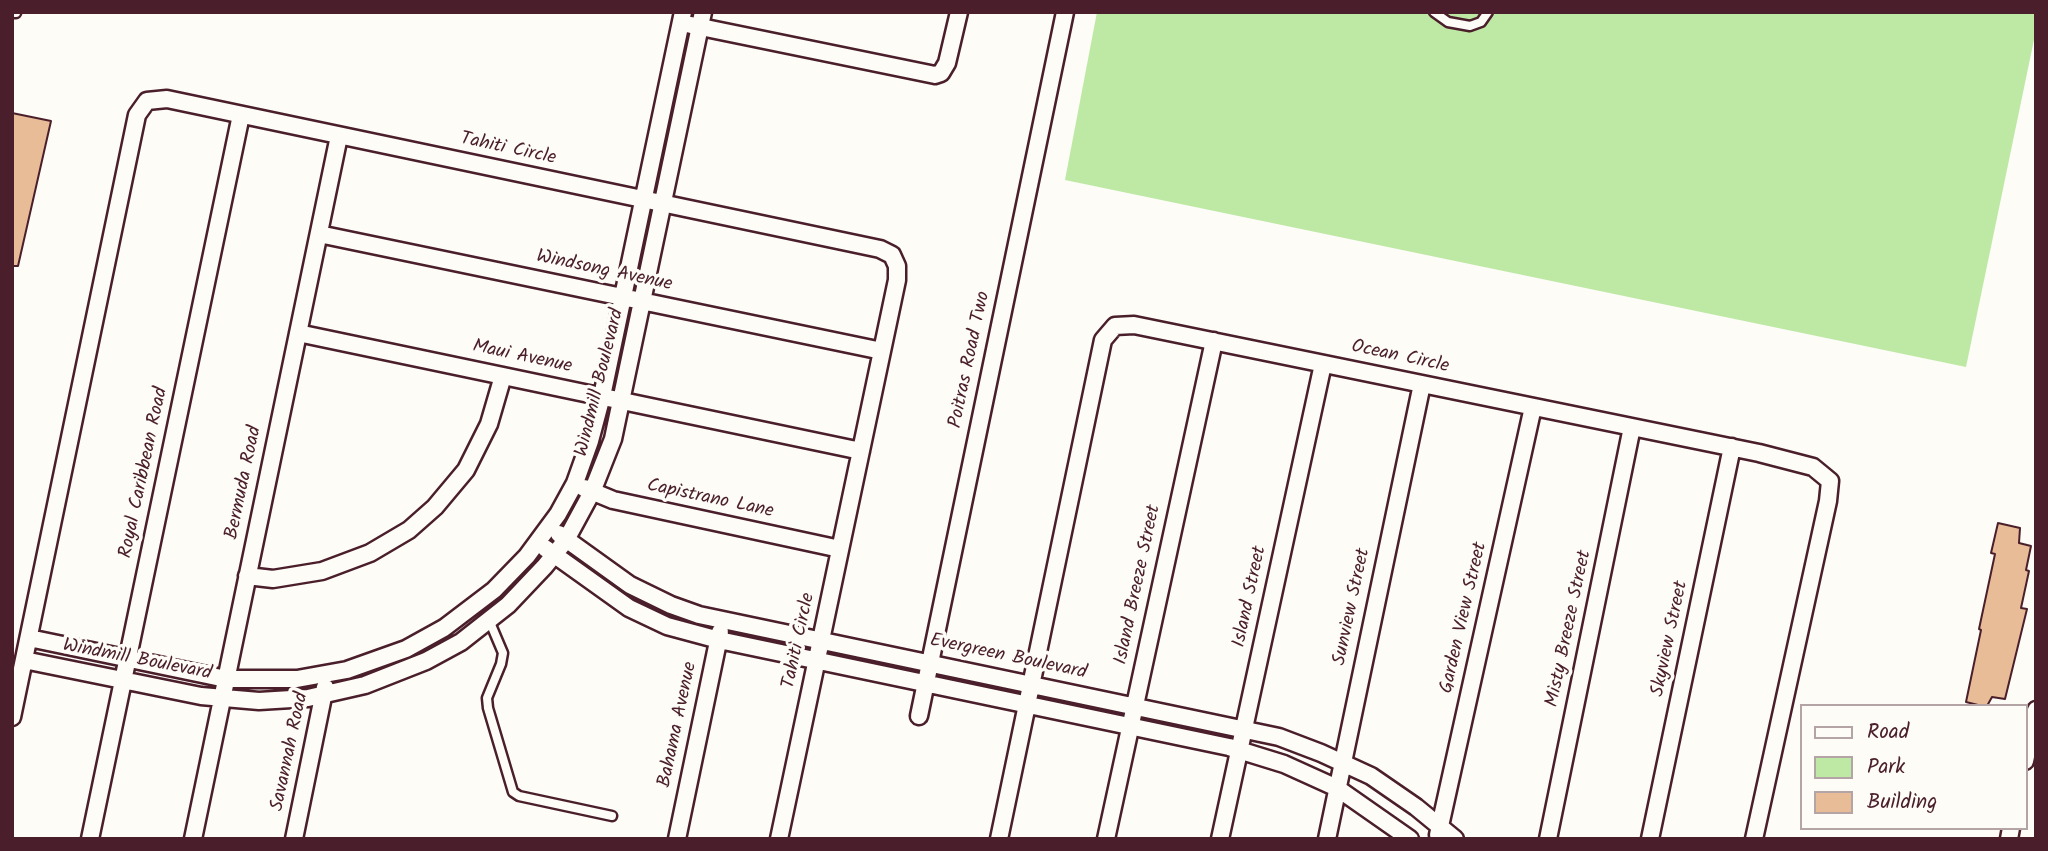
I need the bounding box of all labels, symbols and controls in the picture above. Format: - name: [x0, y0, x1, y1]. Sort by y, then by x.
- street label: Tahiti Circle: [458, 129, 558, 171]
- street label: Windsong Avenue: [534, 246, 674, 298]
- street label: Poitras Road Two: [945, 290, 997, 430]
- street label: Windmill Boulevard: [572, 307, 630, 459]
- street label: Maui Avenue: [470, 336, 574, 380]
- street label: Ocean Circle: [1349, 337, 1451, 379]
- street label: Royal Caribbean Road: [116, 385, 174, 561]
- street label: Bermuda Road: [222, 424, 268, 542]
- street label: Capistrano Lane: [645, 475, 775, 525]
- street label: Island Breeze Street: [1111, 503, 1167, 667]
- street label: Garden View Street: [1437, 540, 1493, 696]
- street label: Island Street: [1229, 544, 1273, 650]
- street label: Sunview Street: [1329, 546, 1377, 668]
- street label: Misty Breeze Street: [1542, 549, 1598, 709]
- street label: Skyview Street: [1648, 579, 1694, 699]
- street label: Tahiti Circle: [779, 591, 821, 691]
- street label: Evergreen Boulevard: [927, 630, 1089, 686]
- street label: Windmill Boulevard: [61, 635, 213, 687]
- street label: Bahama Avenue: [655, 660, 703, 790]
- street label: Savannah Road: [267, 690, 315, 814]
- legend: [1800, 704, 2027, 830]
- text: Road: [1867, 716, 1909, 749]
- text: Park: [1867, 751, 1905, 784]
- text: Building: [1867, 786, 1937, 819]

